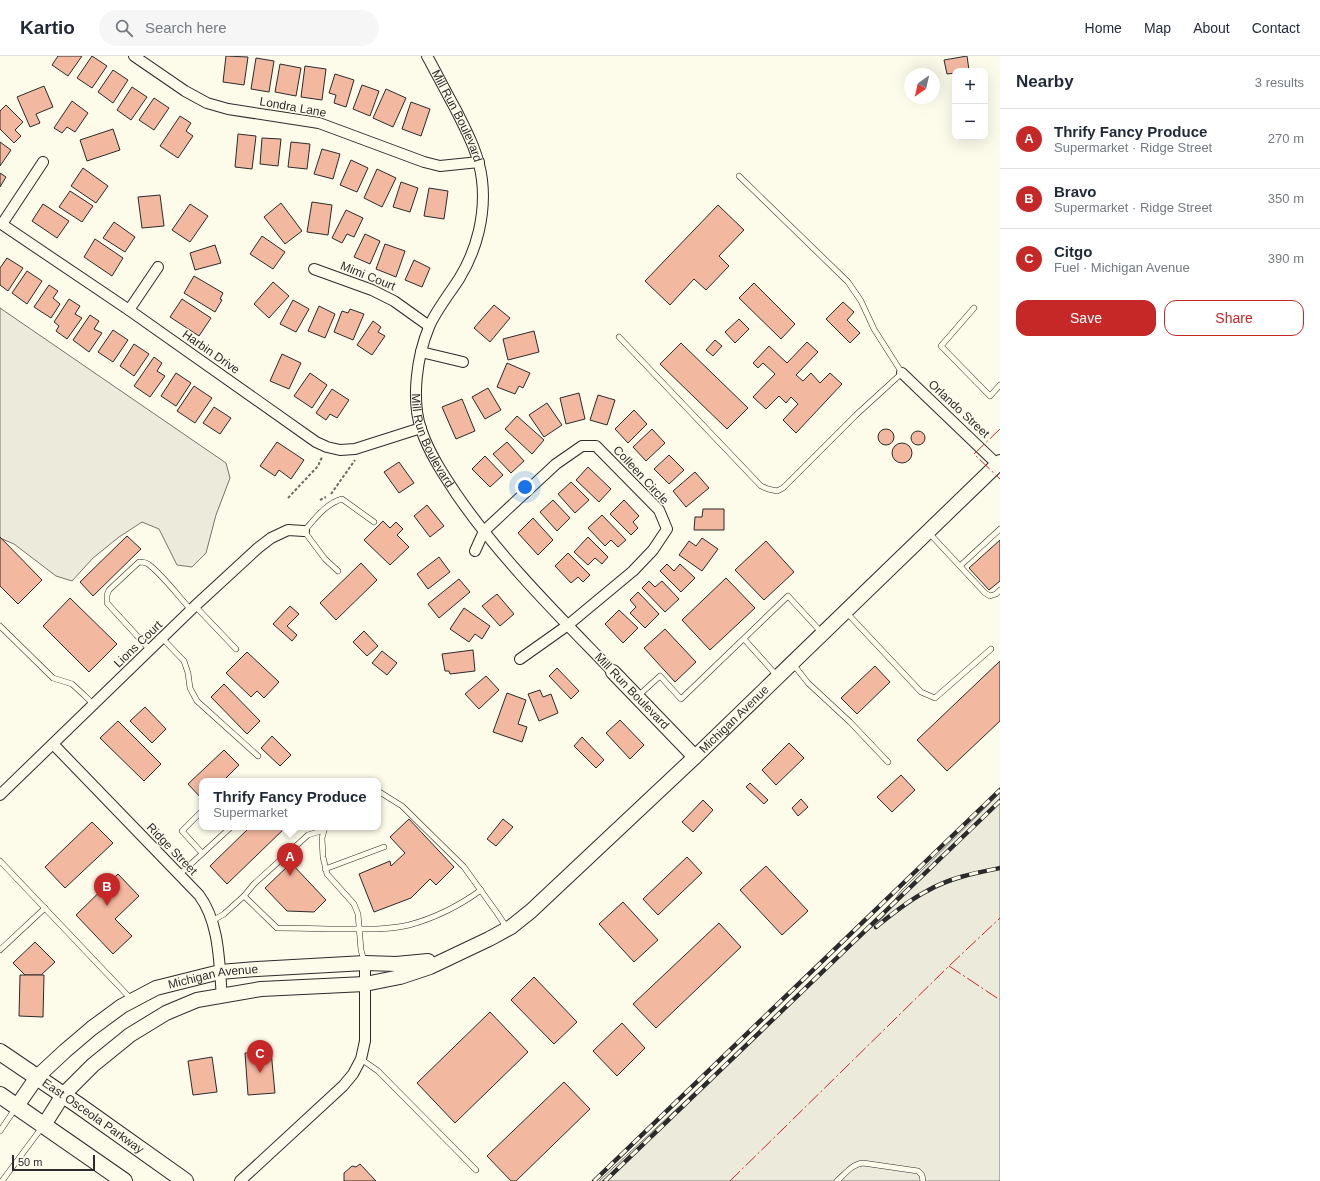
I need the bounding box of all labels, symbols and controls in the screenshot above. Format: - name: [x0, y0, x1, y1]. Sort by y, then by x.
- search box: [99, 10, 379, 46]
- text: Kartio: [20, 17, 75, 38]
- icon: search: [113, 17, 135, 39]
- text: Search here: [145, 19, 227, 36]
- text: Home: [1085, 20, 1122, 36]
- text: Map: [1144, 20, 1171, 36]
- text: About: [1193, 20, 1230, 36]
- text: Contact: [1252, 20, 1300, 36]
- street label: Mill Run Boulevard: [429, 67, 485, 163]
- north arrow: [904, 68, 940, 104]
- map controls: [952, 68, 988, 140]
- button: +: [952, 68, 988, 104]
- text: Nearby: [1016, 72, 1074, 91]
- text: 3 results: [1255, 75, 1304, 90]
- street label: Londra Lane: [259, 94, 328, 120]
- button: −: [952, 104, 988, 140]
- text: Thrify Fancy Produce: [1054, 123, 1207, 140]
- text: A: [1024, 131, 1034, 146]
- text: 270 m: [1268, 131, 1304, 146]
- text: Supermarket · Ridge Street: [1054, 140, 1212, 155]
- text: Bravo: [1054, 183, 1097, 200]
- text: B: [1024, 191, 1034, 206]
- text: 350 m: [1268, 191, 1304, 206]
- text: Supermarket · Ridge Street: [1054, 200, 1212, 215]
- text: Citgo: [1054, 243, 1092, 260]
- text: C: [1024, 251, 1034, 266]
- text: 390 m: [1268, 251, 1304, 266]
- street label: Mimi Court: [338, 259, 398, 294]
- text: Fuel · Michigan Avenue: [1054, 260, 1190, 275]
- button: Save: [1016, 300, 1156, 336]
- button: Share: [1164, 300, 1304, 336]
- street label: Harbin Drive: [180, 327, 243, 377]
- street label: Orlando Street: [926, 377, 993, 441]
- street label: Mill Run Boulevard: [409, 393, 457, 490]
- street label: Colleen Circle: [610, 443, 672, 507]
- your location: [515, 477, 535, 497]
- street label: Lions Court: [111, 617, 165, 670]
- street label: Mill Run Boulevard: [592, 650, 672, 732]
- street label: Michigan Avenue: [696, 682, 772, 756]
- popup: [199, 778, 381, 830]
- text: Thrify Fancy Produce: [213, 788, 367, 805]
- text: Supermarket: [213, 805, 288, 820]
- street label: Ridge Street: [144, 820, 201, 878]
- pin: A: [277, 843, 303, 876]
- pin: B: [94, 873, 120, 906]
- street label: Michigan Avenue: [167, 962, 259, 992]
- pin: C: [247, 1040, 273, 1073]
- street label: East Osceola Parkway: [40, 1076, 147, 1157]
- scale bar: [12, 1153, 95, 1172]
- text: 50 m: [18, 1156, 42, 1168]

